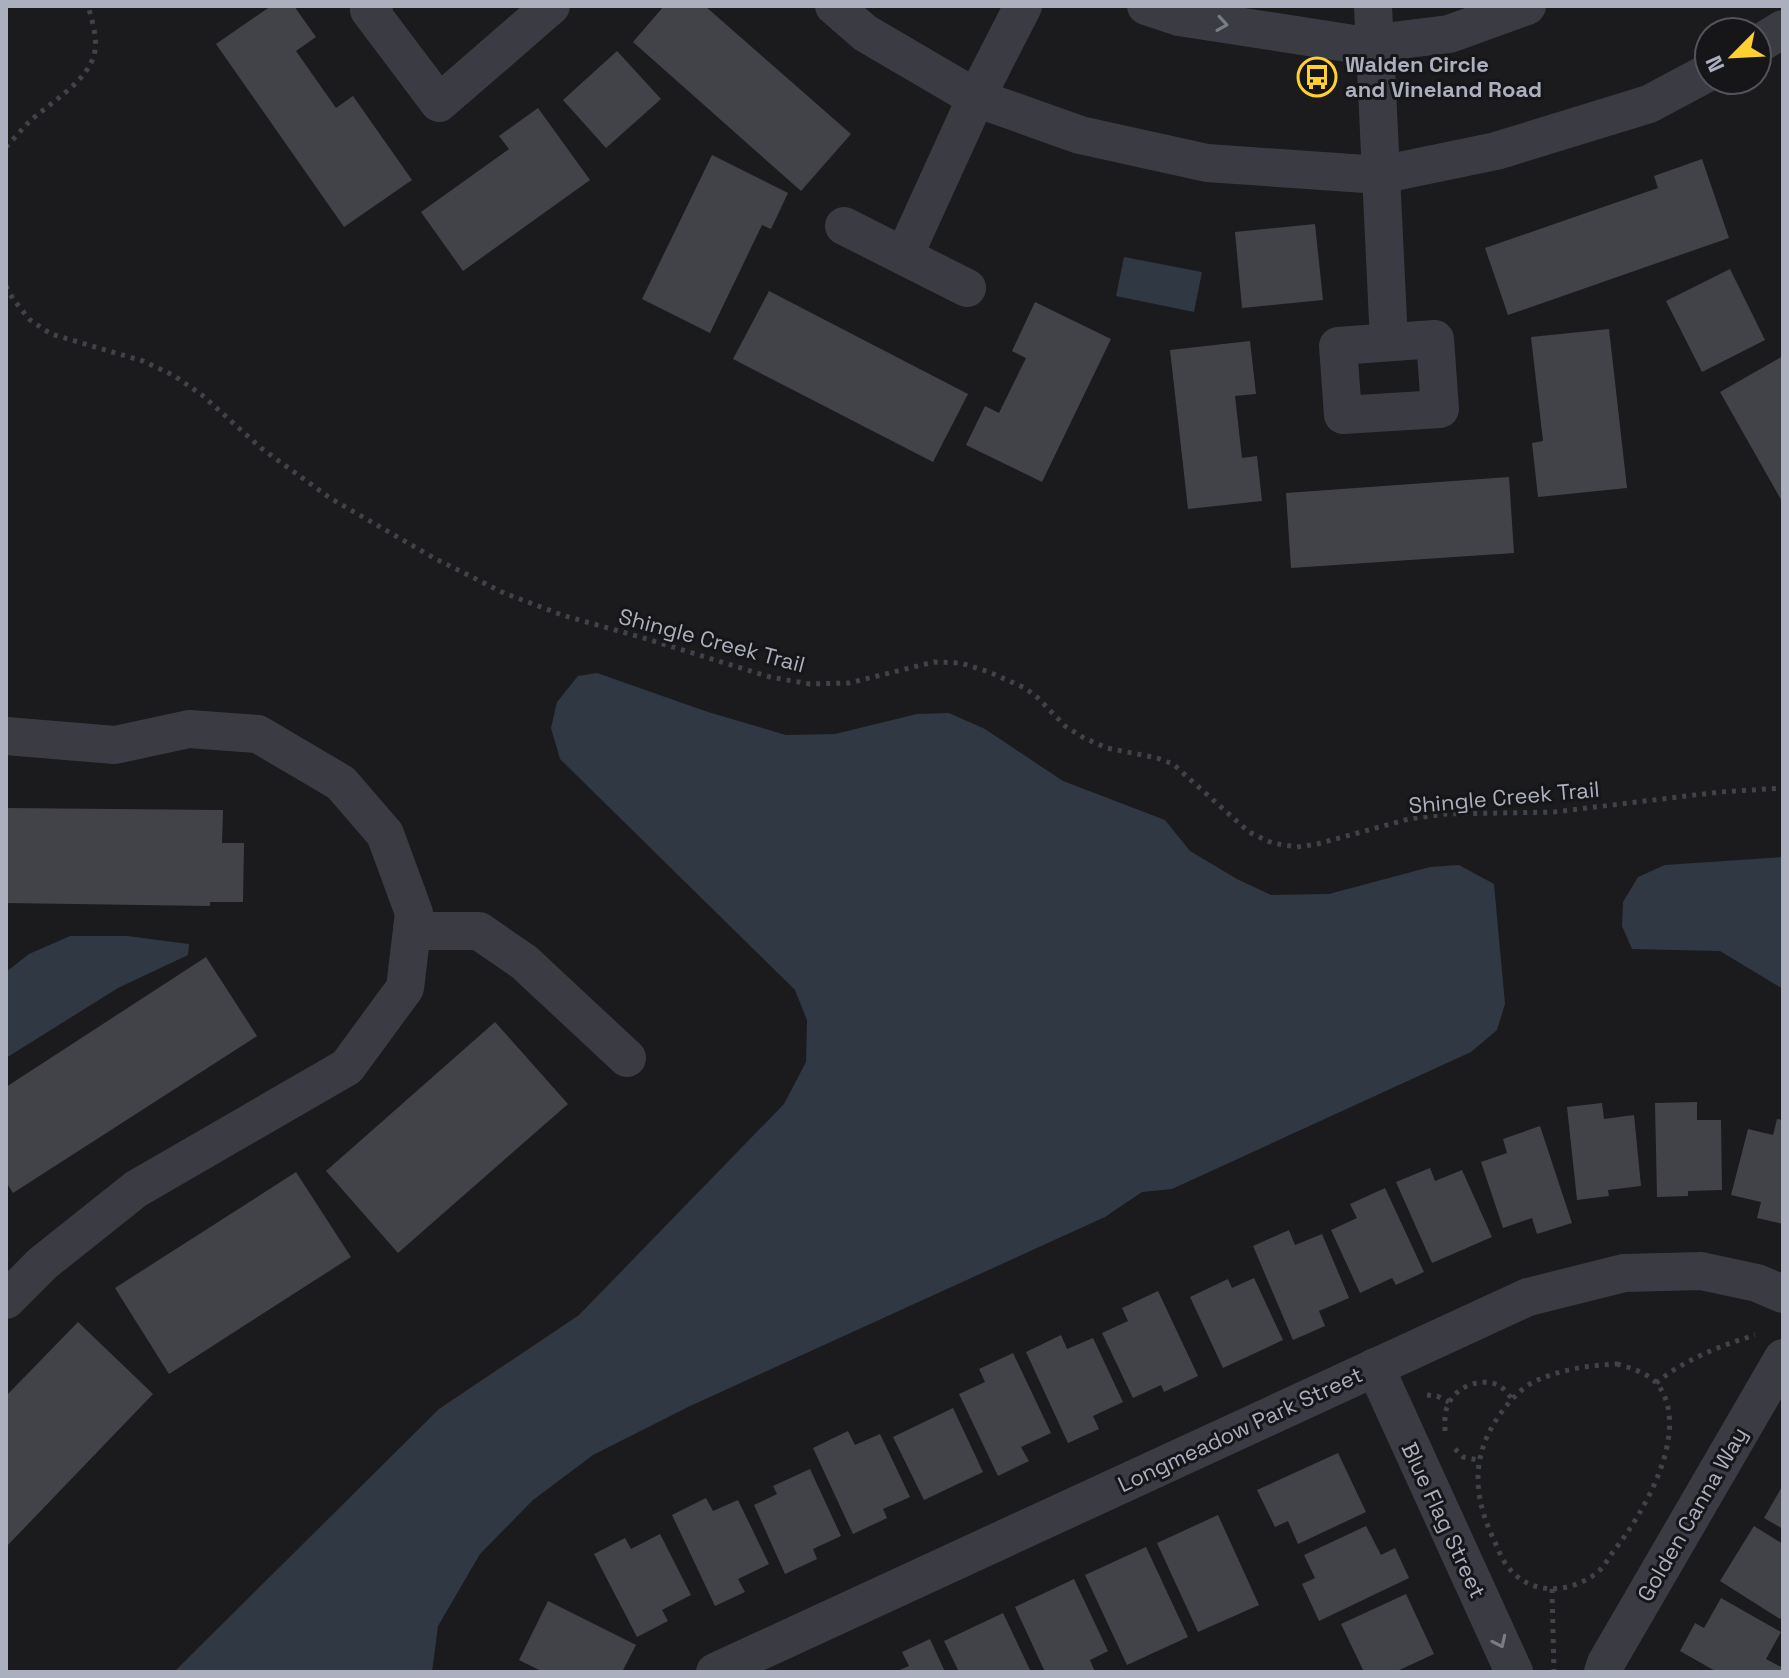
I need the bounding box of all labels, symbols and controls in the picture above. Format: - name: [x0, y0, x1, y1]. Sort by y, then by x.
- one-way arrow: [1215, 15, 1229, 32]
- north arrow: [1693, 16, 1773, 96]
- place label: Walden Circle and Vineland Road: [1345, 50, 1542, 103]
- text: N: [1699, 52, 1731, 77]
- bus stop icon: Walden Circle and Vineland Road: [1296, 56, 1338, 98]
- street label: Shingle Creek Trail: [616, 602, 808, 678]
- street label: Shingle Creek Trail: [1407, 775, 1601, 819]
- street label: Longmeadow Park Street: [1113, 1360, 1367, 1498]
- street label: Golden Canna Way: [1631, 1422, 1753, 1606]
- street label: Blue Flag Street: [1396, 1438, 1492, 1602]
- one-way arrow: [1491, 1633, 1507, 1648]

